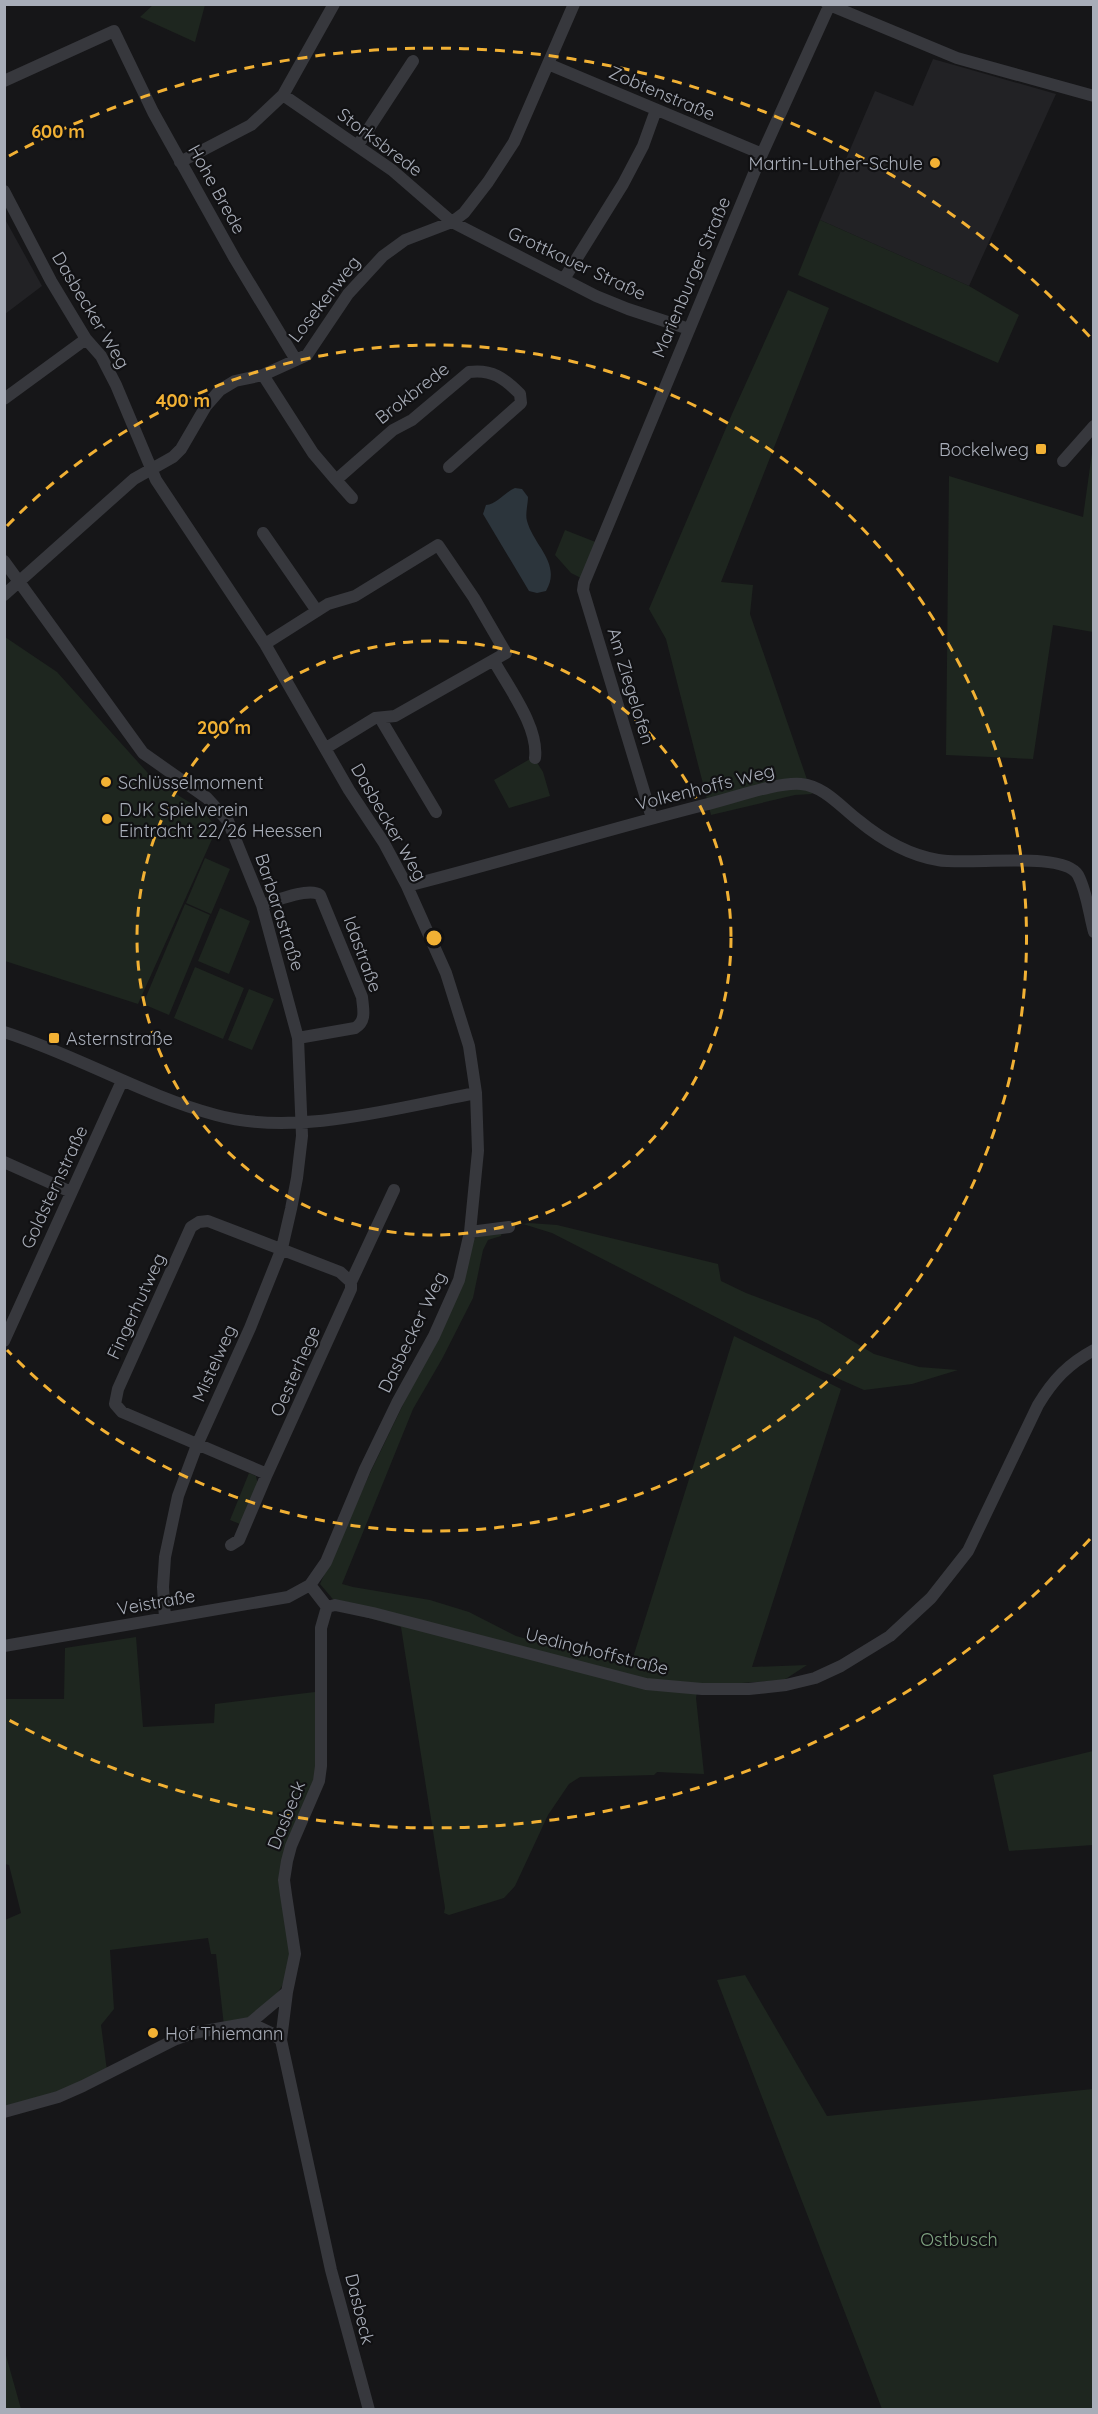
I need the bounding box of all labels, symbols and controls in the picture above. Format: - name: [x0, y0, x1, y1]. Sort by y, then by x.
- street label: Zobtenstraße: [605, 60, 719, 126]
- street label: Storksbrede: [333, 103, 427, 181]
- text: 600 m: [31, 120, 85, 143]
- street label: Hohe Brede: [183, 140, 251, 238]
- place label: Martin-Luther-Schule: [749, 152, 923, 175]
- marker: Martin-Luther-Schule: [928, 156, 942, 170]
- street label: Marienburger Straße: [647, 193, 735, 361]
- street label: Grottkauer Straße: [504, 221, 650, 305]
- street label: Dasbecker Weg: [47, 247, 135, 373]
- street label: Losekenweg: [283, 251, 365, 347]
- street label: Brokbrede: [370, 357, 454, 429]
- text: 400 m: [156, 389, 210, 412]
- place label: Bockelweg: [939, 438, 1029, 461]
- marker: Bockelweg: [1034, 442, 1048, 456]
- street label: Am Ziegelofen: [602, 625, 660, 747]
- text: 200 m: [197, 716, 251, 739]
- street label: Dasbecker Weg: [346, 759, 432, 885]
- street label: Volkenhoffs Weg: [633, 759, 777, 815]
- place label: Schlüsselmoment: [118, 771, 264, 794]
- marker: Schlüsselmoment: [99, 775, 113, 789]
- place label: DJK Spielverein Eintracht 22/26 Heessen: [119, 798, 322, 842]
- marker: DJK Spielverein Eintracht 22/26 Heessen: [100, 812, 114, 826]
- street label: Barbarastraße: [250, 850, 310, 974]
- street label: Idastraße: [339, 913, 387, 995]
- centre of rings: [424, 928, 444, 948]
- place label: Asternstraße: [66, 1027, 173, 1050]
- marker: Asternstraße: [47, 1031, 61, 1045]
- street label: Goldsternstraße: [15, 1122, 93, 1252]
- street label: Fingerhutweg: [101, 1249, 171, 1363]
- street label: Dasbecker Weg: [373, 1267, 451, 1397]
- street label: Mistelweg: [187, 1321, 241, 1405]
- street label: Oesterhege: [265, 1322, 325, 1420]
- street label: Veistraße: [115, 1584, 197, 1620]
- street label: Uedinghoffstraße: [523, 1622, 671, 1680]
- street label: Dasbeck: [262, 1777, 310, 1853]
- place label: Hof Thiemann: [165, 2022, 283, 2045]
- marker: Hof Thiemann: [146, 2026, 160, 2040]
- park label: Ostbusch: [920, 2228, 998, 2251]
- street label: Dasbeck: [340, 2271, 380, 2347]

